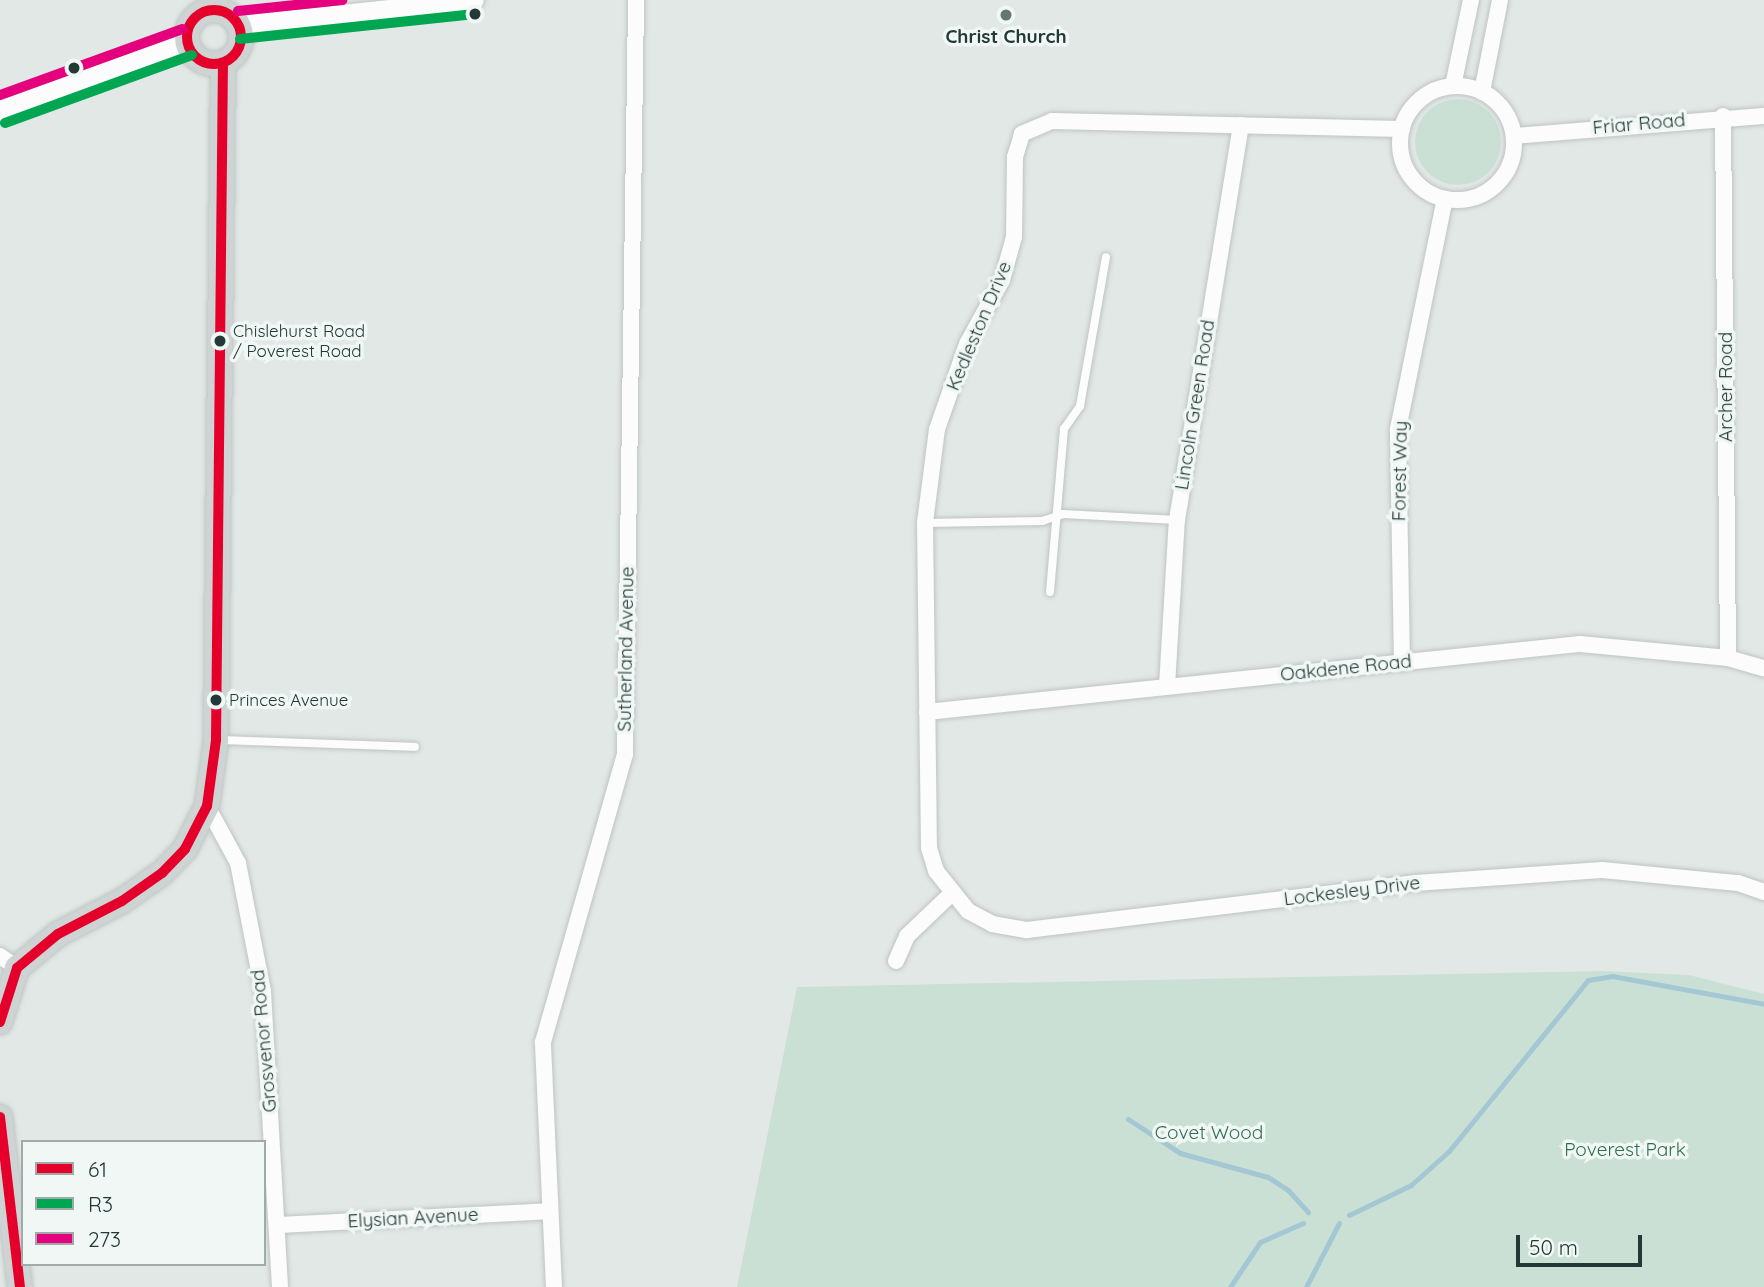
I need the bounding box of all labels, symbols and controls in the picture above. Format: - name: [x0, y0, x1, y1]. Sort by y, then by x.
- unlabelled marker: [468, 7, 482, 21]
- marker: Christ Church: [998, 7, 1014, 23]
- place label: Christ Church: [945, 26, 1067, 48]
- unlabelled marker: [67, 61, 81, 75]
- street label: Friar Road: [1592, 109, 1686, 139]
- street label: Kedleston Drive: [942, 258, 1016, 394]
- street label: Lincoln Green Road: [1170, 318, 1220, 492]
- place label: Chislehurst Road / Poverest Road: [233, 321, 365, 361]
- street label: Archer Road: [1715, 332, 1737, 442]
- marker: Chislehurst Road / Poverest Road: [213, 334, 227, 348]
- street label: Forest Way: [1388, 421, 1412, 521]
- street label: Sutherland Avenue: [613, 566, 639, 732]
- street label: Oakdene Road: [1279, 650, 1413, 686]
- place label: Princes Avenue: [229, 690, 348, 710]
- marker: Princes Avenue: [209, 693, 223, 707]
- street label: Lockesley Drive: [1282, 871, 1422, 911]
- street label: Grosvenor Road: [246, 969, 282, 1113]
- park label: Covet Wood: [1155, 1122, 1263, 1144]
- park label: Poverest Park: [1564, 1139, 1686, 1161]
- legend: [21, 1140, 266, 1266]
- text: 61: [88, 1156, 107, 1182]
- text: R3: [88, 1191, 113, 1217]
- street label: Elysian Avenue: [347, 1203, 479, 1233]
- scale bar: [1519, 1220, 1645, 1264]
- text: 273: [88, 1226, 121, 1252]
- text: 50 m: [1529, 1234, 1578, 1260]

